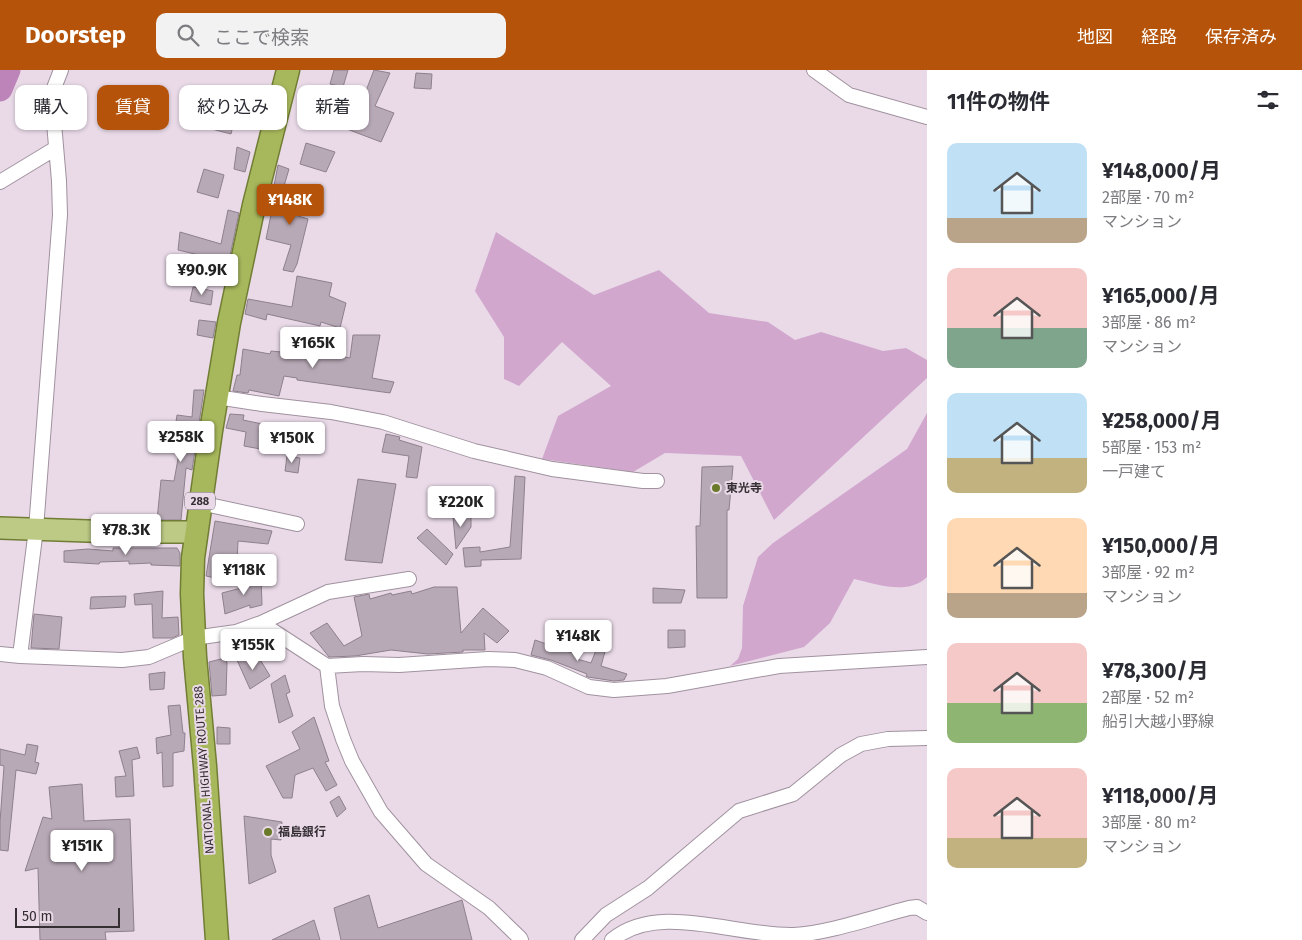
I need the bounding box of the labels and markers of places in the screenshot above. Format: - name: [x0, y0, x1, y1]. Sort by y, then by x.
- pin: ¥148K: [255, 184, 325, 226]
- pin: ¥90.9K: [161, 254, 243, 296]
- pin: ¥165K: [278, 326, 348, 369]
- pin: ¥258K: [146, 420, 216, 463]
- pin: ¥150K: [257, 422, 327, 464]
- place label: 東光寺: [726, 481, 762, 495]
- marker: 東光寺: [710, 482, 722, 494]
- pin: ¥220K: [426, 486, 496, 528]
- pin: ¥78.3K: [85, 514, 167, 556]
- pin: ¥118K: [209, 554, 279, 596]
- pin: ¥148K: [543, 620, 613, 662]
- pin: ¥155K: [218, 628, 288, 671]
- place label: 福島銀行: [278, 825, 326, 839]
- marker: 福島銀行: [262, 826, 274, 838]
- pin: ¥151K: [47, 830, 117, 872]

